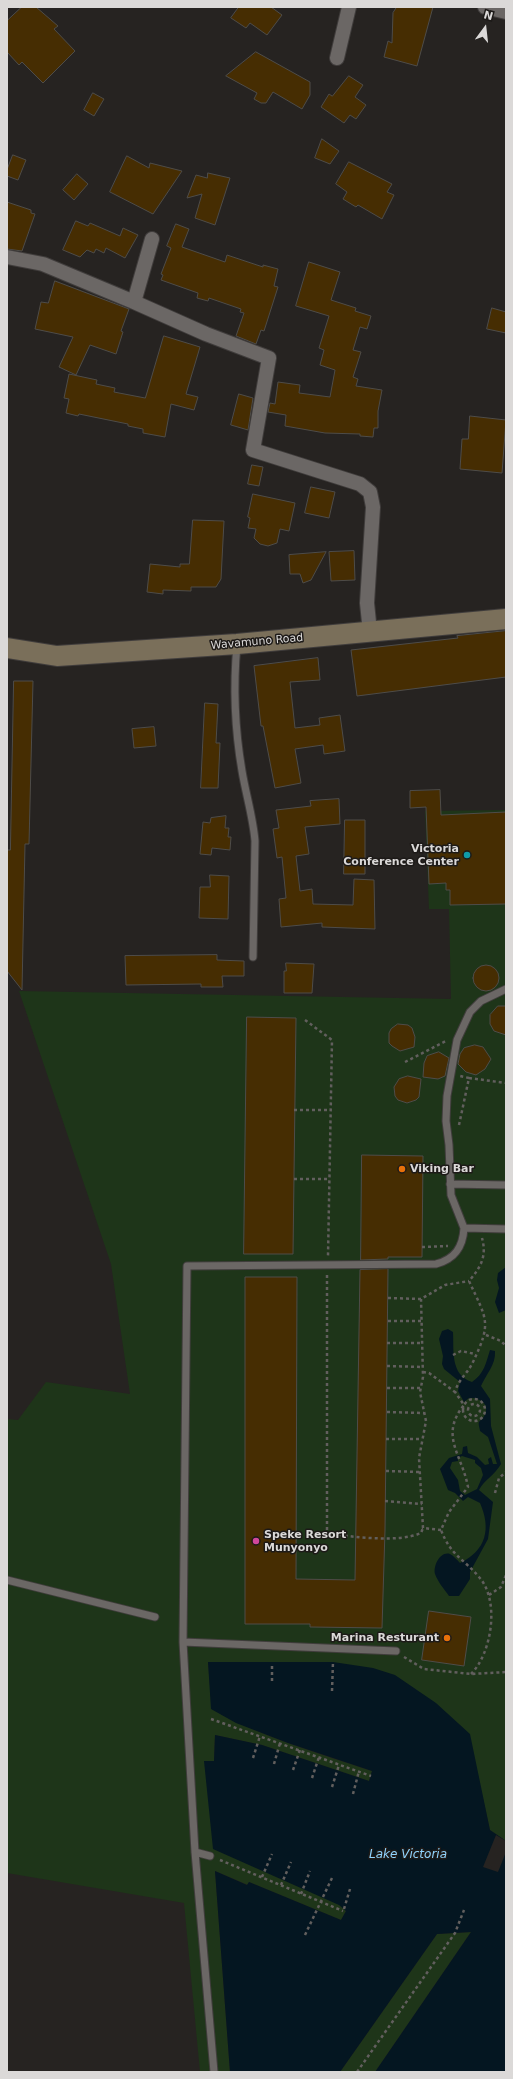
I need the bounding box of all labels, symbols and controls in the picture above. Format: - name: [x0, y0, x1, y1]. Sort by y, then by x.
- north arrow: [465, 8, 505, 48]
- text: N: [482, 8, 494, 23]
- street label: Wavamuno Road: [210, 631, 304, 653]
- place label: Victoria Conference Center: [343, 842, 459, 868]
- marker: Victoria Conference Center: [462, 850, 472, 860]
- place label: Viking Bar: [410, 1162, 474, 1176]
- marker: Viking Bar: [397, 1164, 407, 1174]
- place label: Speke Resort Munyonyo: [264, 1528, 346, 1554]
- marker: Speke Resort Munyonyo: [251, 1536, 261, 1546]
- place label: Marina Resturant: [331, 1631, 439, 1645]
- marker: Marina Resturant: [442, 1633, 452, 1643]
- water label: Lake Victoria: [369, 1848, 447, 1862]

